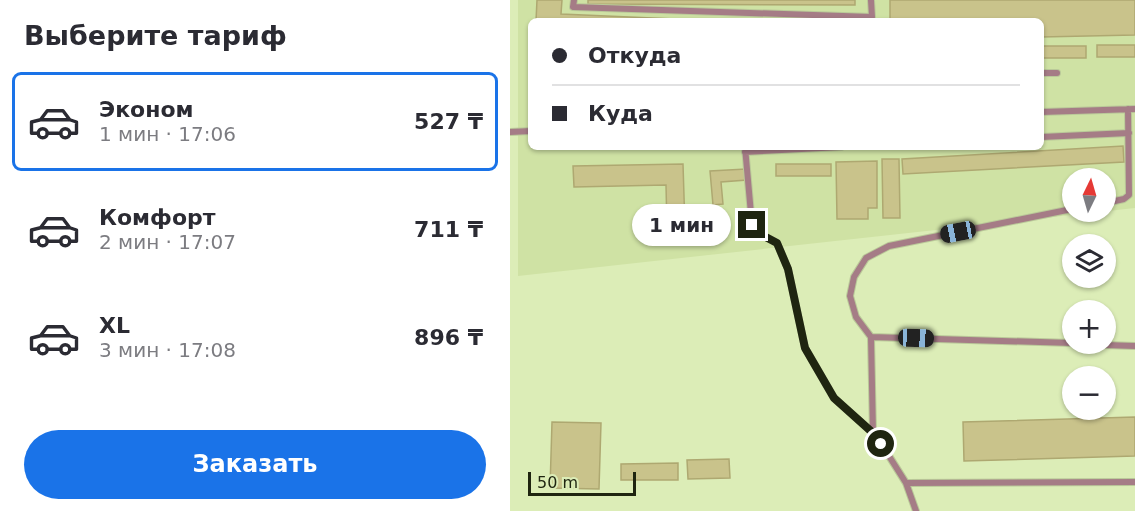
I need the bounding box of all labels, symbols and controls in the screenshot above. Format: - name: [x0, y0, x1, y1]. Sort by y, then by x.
- text: Выберите тариф: [24, 20, 287, 51]
- text: Откуда: [588, 43, 681, 68]
- icon: car: [27, 95, 81, 149]
- text: Эконом: [99, 97, 194, 122]
- text: Куда: [588, 101, 653, 126]
- text: 527 ₸: [414, 109, 483, 134]
- text: 1 мин · 17:06: [99, 122, 236, 146]
- north arrow: [1062, 168, 1116, 222]
- map controls: [1062, 168, 1116, 420]
- icon: car: [27, 203, 81, 257]
- callout: 1 мин: [632, 204, 731, 246]
- text: Комфорт: [99, 205, 216, 230]
- route end: [738, 211, 765, 238]
- text: 1 мин: [649, 213, 714, 237]
- text: 711 ₸: [414, 217, 483, 242]
- car: [939, 220, 977, 244]
- text: 2 мин · 17:07: [99, 230, 236, 254]
- button: layers: [1062, 234, 1116, 288]
- button: +: [1062, 300, 1116, 354]
- icon: car: [27, 311, 81, 365]
- text: XL: [99, 313, 130, 338]
- text: 896 ₸: [414, 325, 483, 350]
- car: [898, 328, 934, 348]
- text: 3 мин · 17:08: [99, 338, 236, 362]
- button: −: [1062, 366, 1116, 420]
- button: Заказать: [24, 430, 486, 499]
- route start: [867, 430, 894, 457]
- scale bar: [528, 469, 636, 496]
- text: 50 m: [537, 473, 578, 492]

